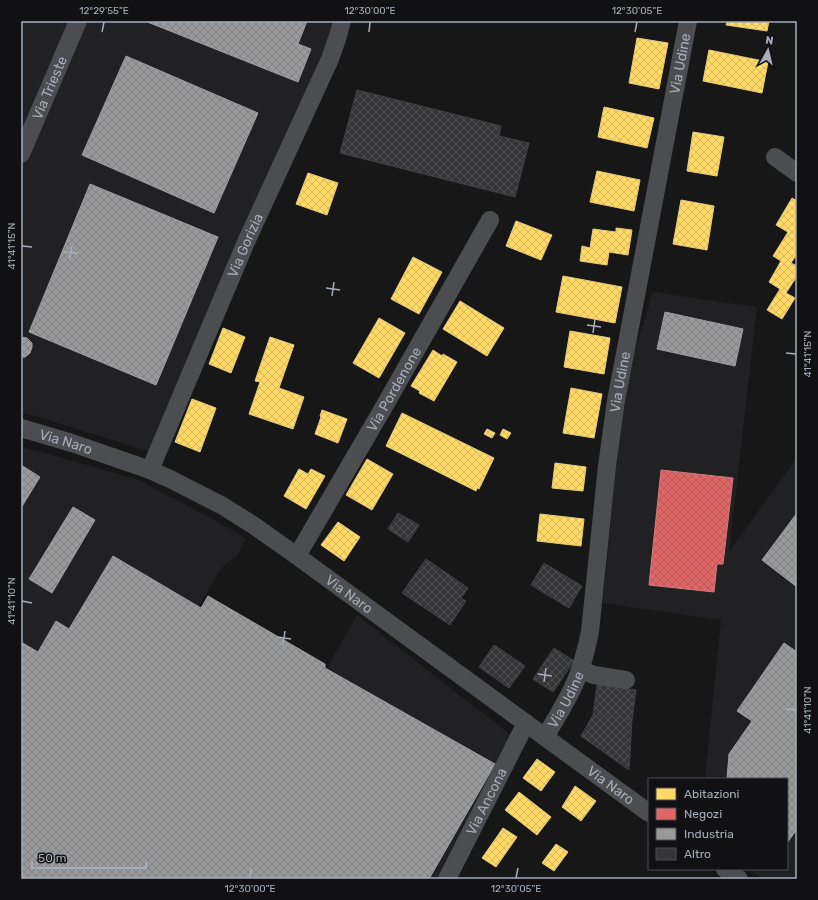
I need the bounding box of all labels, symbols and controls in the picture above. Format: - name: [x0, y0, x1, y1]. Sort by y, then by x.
- text: 12°29'55"E: [79, 5, 129, 17]
- text: 12°30'00"E: [344, 5, 396, 17]
- text: 12°30'05"E: [612, 5, 662, 17]
- north arrow: [748, 30, 788, 70]
- street label: Via Udine: [666, 32, 695, 95]
- text: N: [764, 34, 774, 48]
- street label: Via Trieste: [29, 54, 71, 122]
- street label: Via Gorizia: [224, 211, 267, 280]
- text: 41°41'15"N: [6, 222, 18, 270]
- text: 41°41'15"N: [802, 330, 814, 378]
- street label: Via Pordenone: [363, 344, 425, 435]
- street label: Via Udine: [607, 350, 634, 413]
- street label: Via Naro: [37, 426, 95, 458]
- street label: Via Naro: [322, 572, 376, 617]
- text: 41°41'10"N: [6, 577, 18, 625]
- street label: Via Udine: [544, 669, 588, 731]
- text: 41°41'10"N: [802, 686, 814, 734]
- street label: Via Naro: [584, 763, 637, 808]
- street label: Via Ancona: [463, 765, 511, 838]
- legend: [648, 778, 788, 870]
- text: Abitazioni: [684, 787, 740, 801]
- text: Negozi: [684, 807, 722, 821]
- text: Industria: [684, 827, 734, 841]
- scale bar: [32, 844, 146, 870]
- text: Altro: [684, 847, 711, 861]
- text: 50 m: [38, 851, 66, 865]
- text: 12°30'00"E: [224, 883, 276, 895]
- text: 12°30'05"E: [491, 883, 541, 895]

